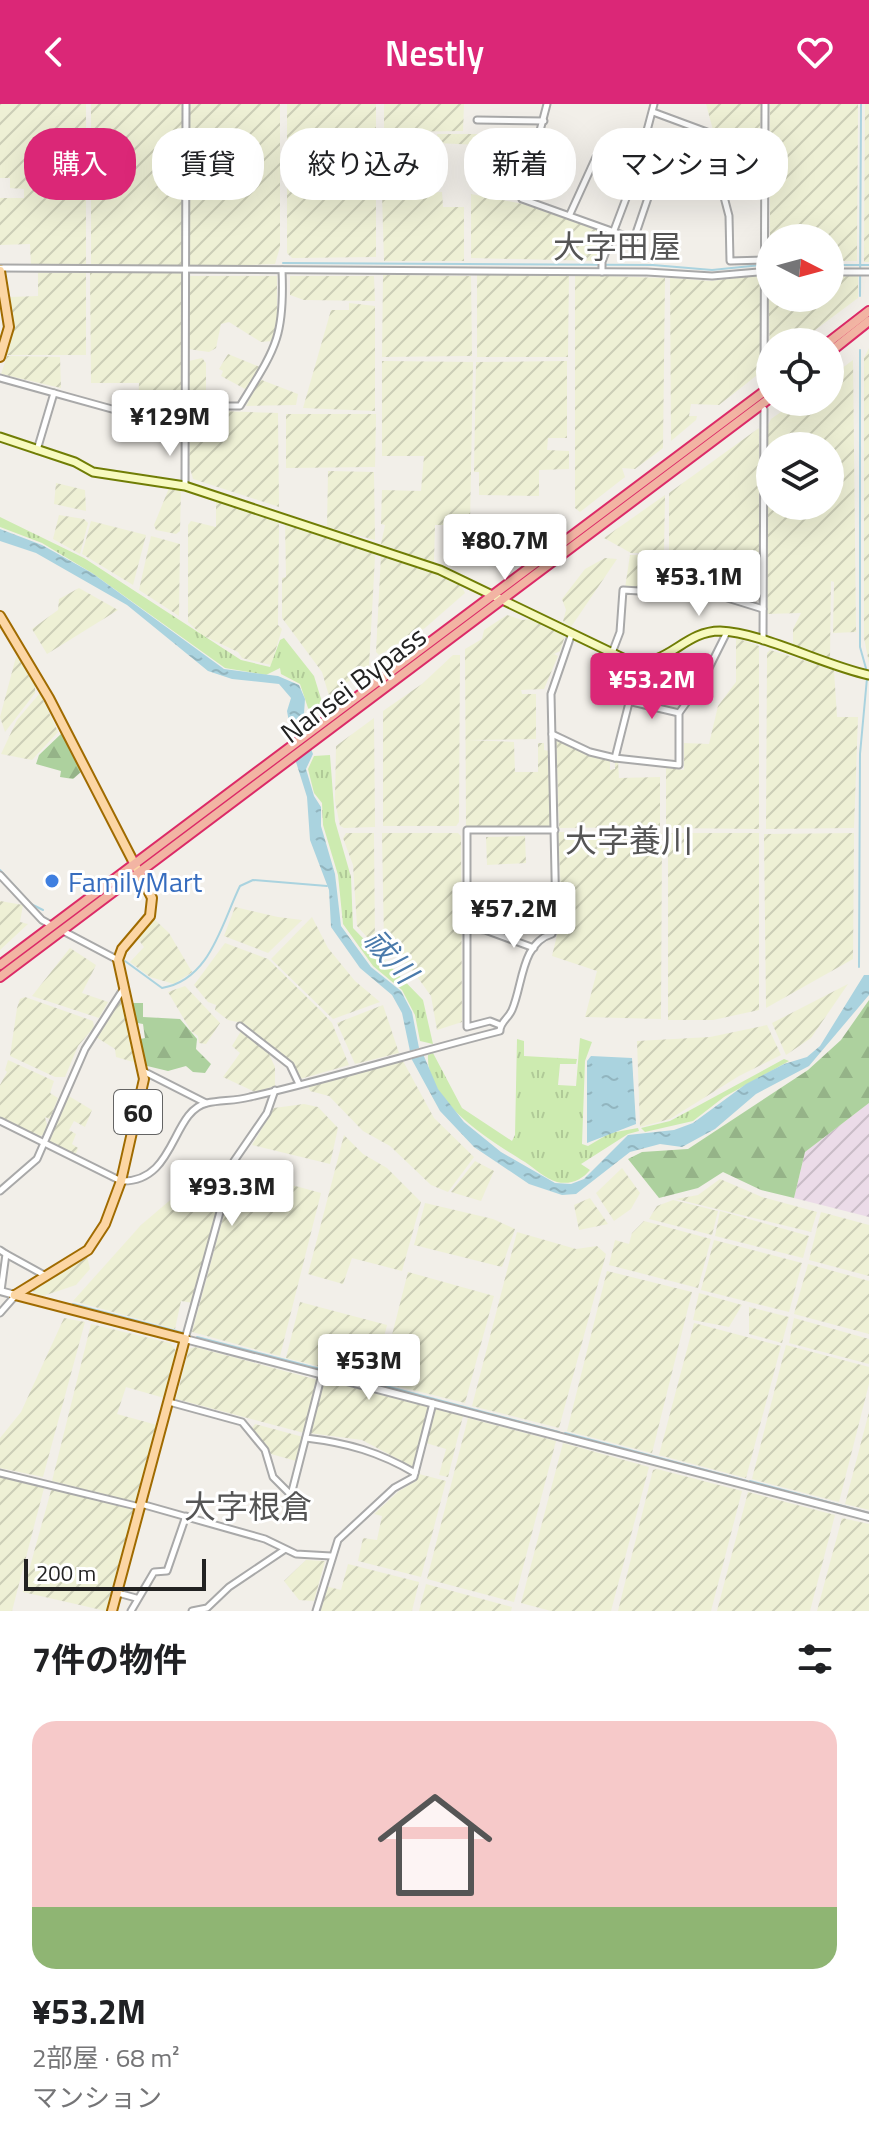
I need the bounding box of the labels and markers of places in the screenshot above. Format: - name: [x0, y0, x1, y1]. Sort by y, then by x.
- pin: ¥129M: [114, 390, 226, 458]
- pin: ¥80.7M: [440, 514, 570, 582]
- pin: ¥53.1M: [634, 550, 764, 618]
- pin: ¥53.2M: [587, 653, 717, 721]
- place label: FamilyMart: [68, 860, 203, 903]
- marker: FamilyMart: [43, 872, 61, 890]
- pin: ¥57.2M: [449, 882, 579, 950]
- pin: ¥93.3M: [167, 1160, 297, 1228]
- pin: ¥53M: [322, 1334, 416, 1402]

